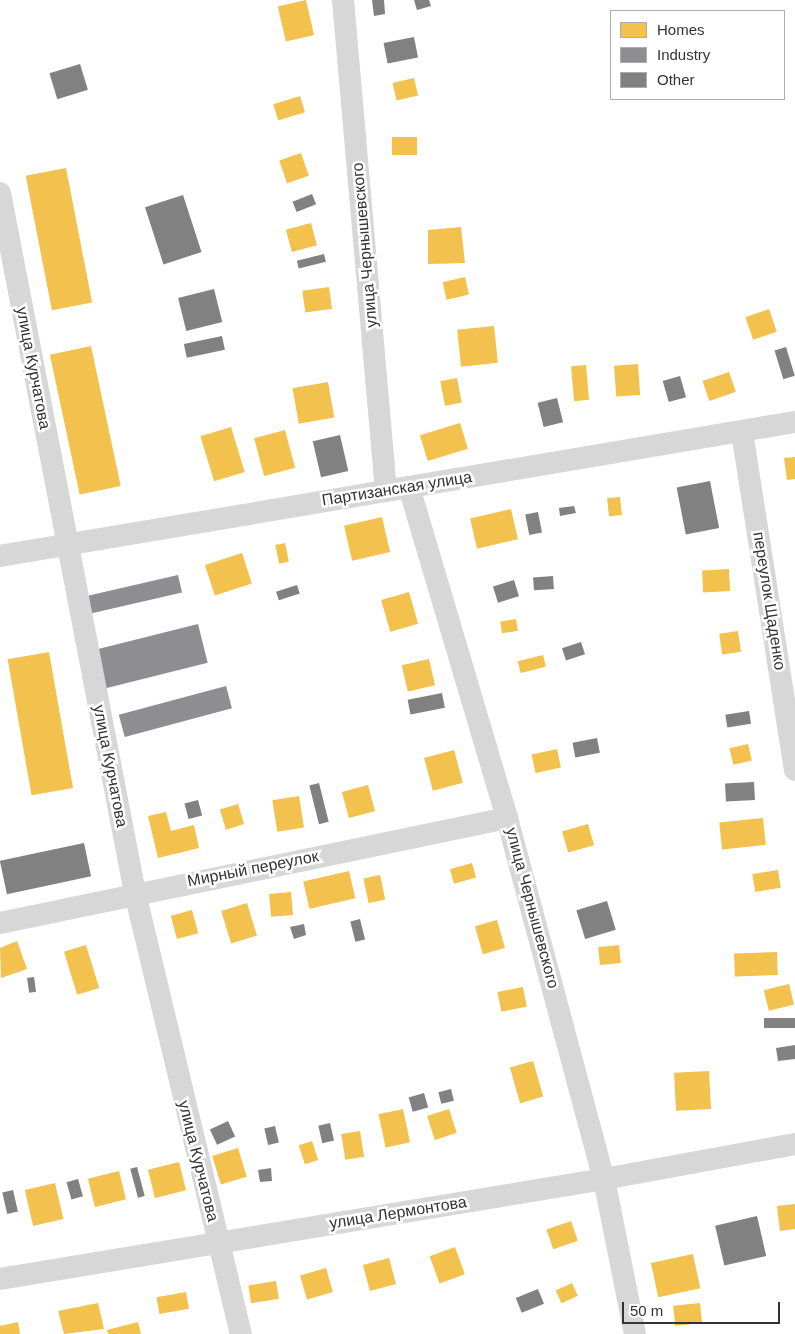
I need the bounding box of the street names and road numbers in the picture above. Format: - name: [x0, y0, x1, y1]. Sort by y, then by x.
- street label: улица Чернышевского: [348, 162, 382, 328]
- street label: улица Курчатова: [12, 305, 54, 431]
- street label: Партизанская улица: [321, 468, 473, 510]
- street label: переулок Щаденко: [749, 530, 789, 672]
- street label: улица Курчатова: [89, 703, 131, 829]
- street label: улица Чернышевского: [501, 825, 563, 991]
- street label: Мирный переулок: [186, 847, 320, 891]
- street label: улица Курчатова: [174, 1098, 222, 1224]
- street label: улица Лермонтова: [328, 1193, 468, 1233]

